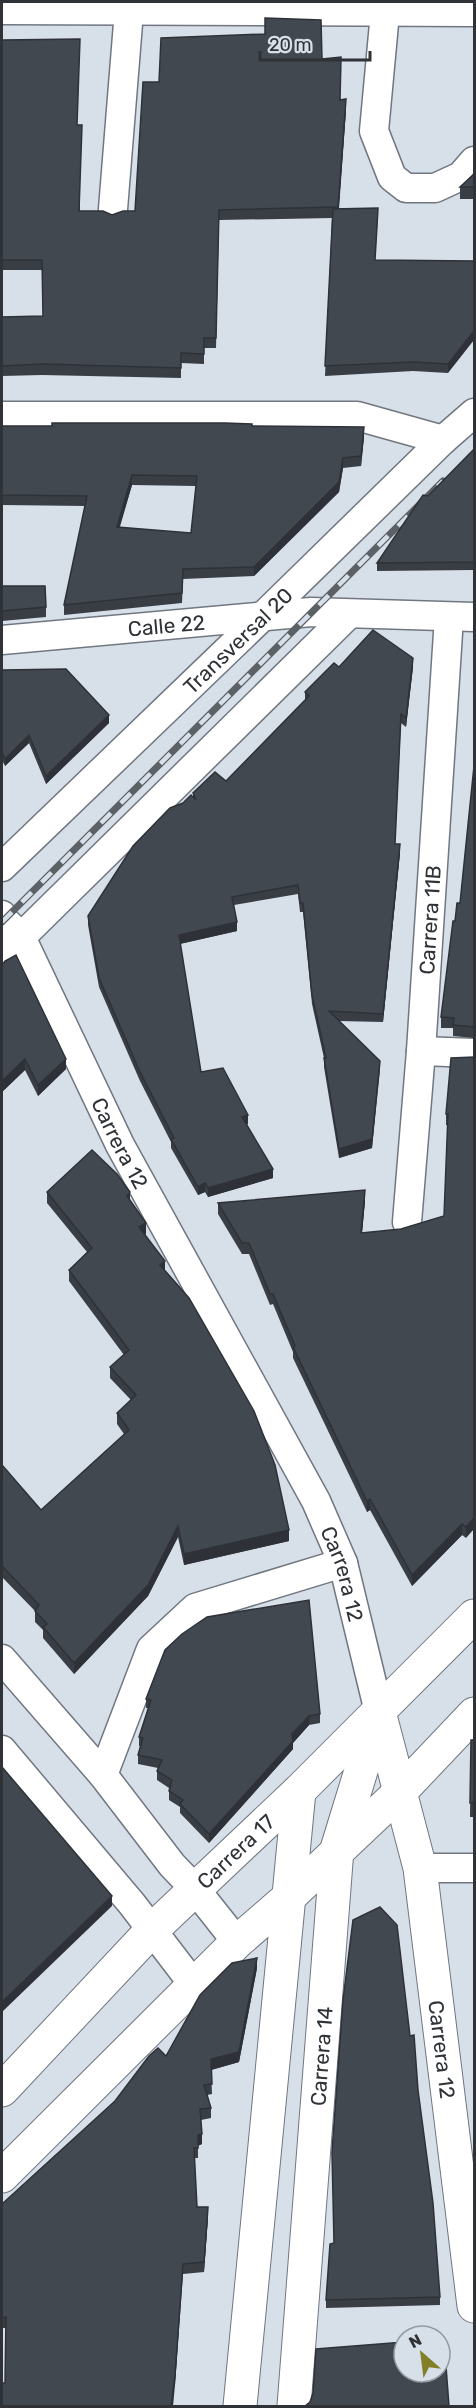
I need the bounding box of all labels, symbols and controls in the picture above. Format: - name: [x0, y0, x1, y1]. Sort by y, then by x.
- scale bar: [260, 24, 370, 62]
- text: 20 m: [269, 34, 311, 56]
- street label: Transversal 20: [178, 582, 297, 699]
- street label: Calle 22: [127, 609, 206, 641]
- street label: Carrera 11B: [413, 864, 445, 975]
- street label: Carrera 12: [87, 1093, 154, 1193]
- street label: Carrera 12: [316, 1522, 369, 1624]
- street label: Carrera 17: [191, 1808, 279, 1894]
- street label: Carrera 12: [424, 1999, 461, 2100]
- street label: Carrera 14: [305, 2005, 337, 2107]
- north arrow: [392, 2324, 452, 2384]
- text: N: [406, 2330, 425, 2352]

